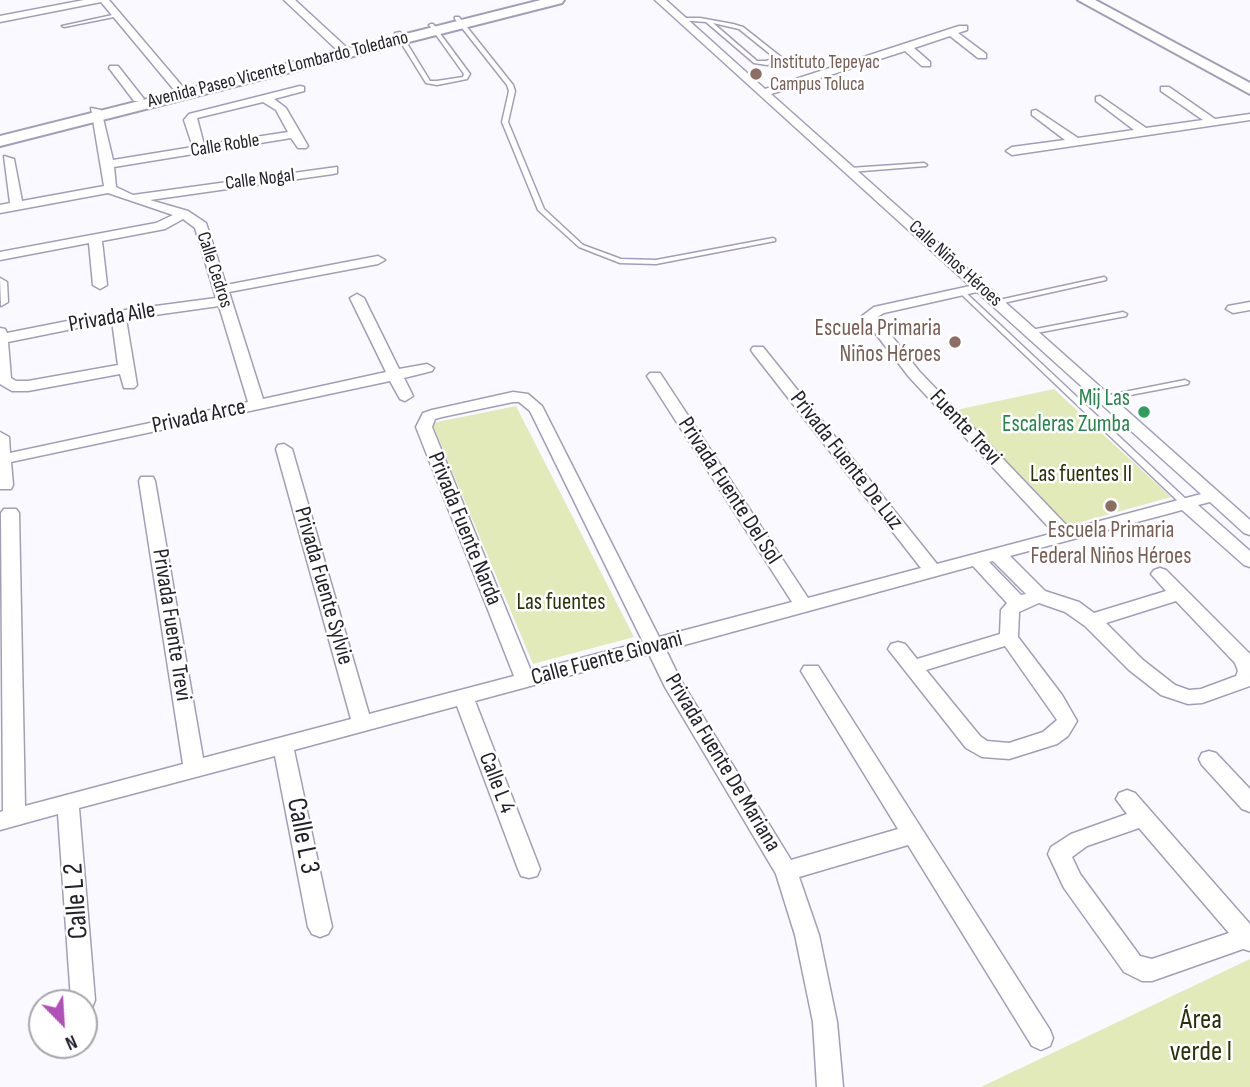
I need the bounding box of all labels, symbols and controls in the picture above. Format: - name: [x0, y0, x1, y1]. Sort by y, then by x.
- street label: Avenida Paseo Vicente Lombardo Toledano: [145, 27, 411, 113]
- place label: Instituto Tepeyac Campus Toluca: [770, 52, 880, 96]
- marker: Instituto Tepeyac Campus Toluca: [748, 66, 764, 82]
- street label: Calle Roble: [189, 129, 261, 163]
- street label: Calle Nogal: [224, 164, 296, 196]
- street label: Calle Niños Héroes: [904, 216, 1006, 312]
- street label: Calle Cedros: [191, 229, 237, 311]
- street label: Privada Aile: [66, 297, 158, 339]
- place label: Escuela Primaria Niños Héroes: [814, 315, 941, 369]
- marker: Escuela Primaria Niños Héroes: [947, 334, 963, 350]
- street label: Fuente Trevi: [923, 384, 1007, 472]
- place label: Mij Las Escaleras Zumba: [1002, 385, 1130, 439]
- street label: Privada Fuente De Luz: [783, 386, 909, 536]
- street label: Privada Arce: [150, 394, 248, 440]
- marker: Mij Las Escaleras Zumba: [1136, 404, 1152, 420]
- street label: Privada Fuente Del Sol: [671, 412, 787, 570]
- street label: Privada Fuente Narda: [421, 448, 507, 610]
- park label: Las fuentes II: [1030, 461, 1132, 489]
- marker: Escuela Primaria Federal Niños Héroes: [1103, 498, 1119, 514]
- street label: Privada Fuente Sylvie: [287, 504, 359, 668]
- place label: Escuela Primaria Federal Niños Héroes: [1030, 517, 1192, 571]
- street label: Privada Fuente Trevi: [145, 547, 197, 703]
- park label: Las fuentes: [516, 589, 606, 617]
- street label: Calle Fuente Giovani: [529, 626, 685, 692]
- street label: Privada Fuente De Mariana: [658, 669, 786, 857]
- street label: Calle L 4: [472, 749, 520, 817]
- street label: Calle L 3: [278, 795, 326, 877]
- street label: Calle L 2: [58, 862, 96, 940]
- north arrow: [28, 989, 98, 1059]
- park label: Área verde I: [1170, 1004, 1232, 1070]
- text: N: [62, 1029, 80, 1054]

